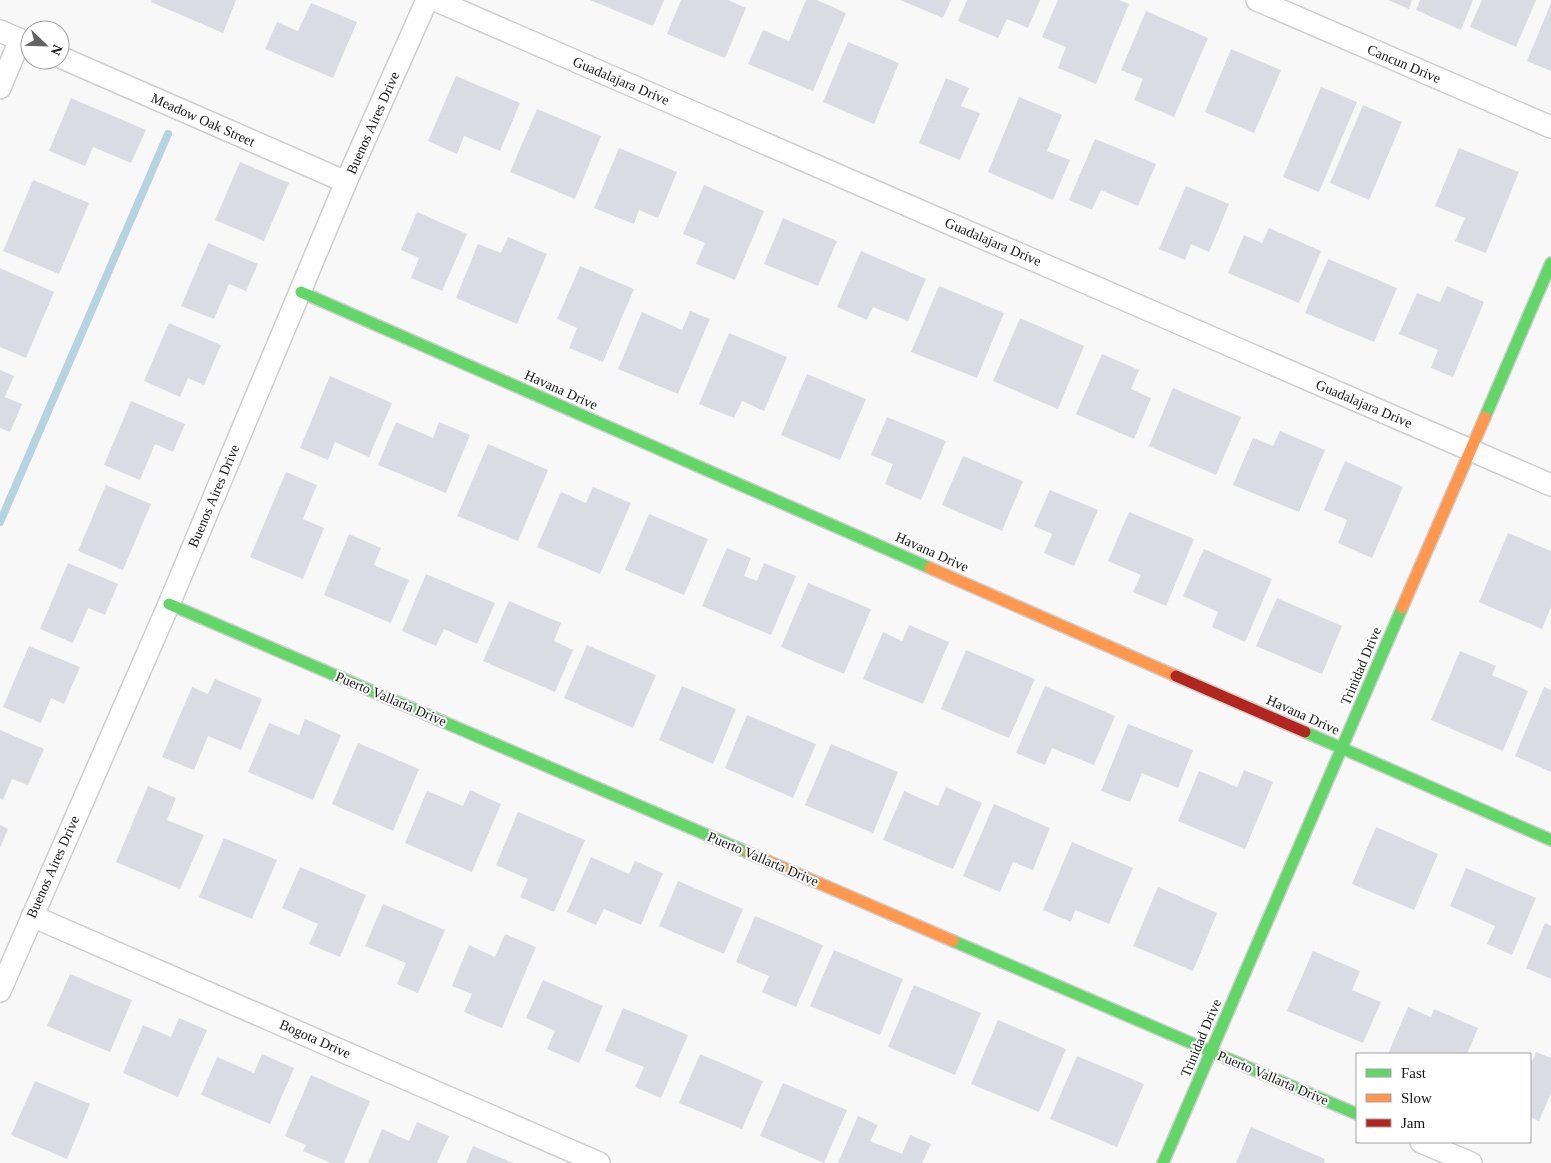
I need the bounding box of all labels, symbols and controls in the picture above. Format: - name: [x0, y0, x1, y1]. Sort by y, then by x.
- north arrow: [20, 20, 70, 70]
- text: N: [48, 42, 65, 57]
- street label: Cancun Drive: [1365, 42, 1443, 86]
- street label: Guadalajara Drive: [571, 54, 671, 108]
- street label: Buenos Aires Drive: [344, 70, 402, 176]
- street label: Meadow Oak Street: [149, 90, 257, 150]
- street label: Guadalajara Drive: [943, 215, 1043, 269]
- street label: Havana Drive: [522, 367, 600, 413]
- street label: Guadalajara Drive: [1314, 377, 1414, 431]
- street label: Buenos Aires Drive: [186, 442, 242, 550]
- street label: Havana Drive: [893, 529, 971, 575]
- street label: Trinidad Drive: [1338, 625, 1384, 707]
- street label: Puerto Vallarta Drive: [333, 669, 449, 729]
- street label: Havana Drive: [1264, 692, 1342, 738]
- street label: Buenos Aires Drive: [24, 814, 82, 920]
- street label: Puerto Vallarta Drive: [705, 829, 821, 889]
- street label: Trinidad Drive: [1178, 997, 1224, 1079]
- street label: Bogota Drive: [277, 1017, 353, 1061]
- street label: Puerto Vallarta Drive: [1215, 1048, 1331, 1108]
- legend: [1356, 1053, 1531, 1143]
- text: Fast: [1401, 1065, 1427, 1081]
- text: Slow: [1401, 1090, 1432, 1106]
- text: Jam: [1401, 1115, 1425, 1131]

